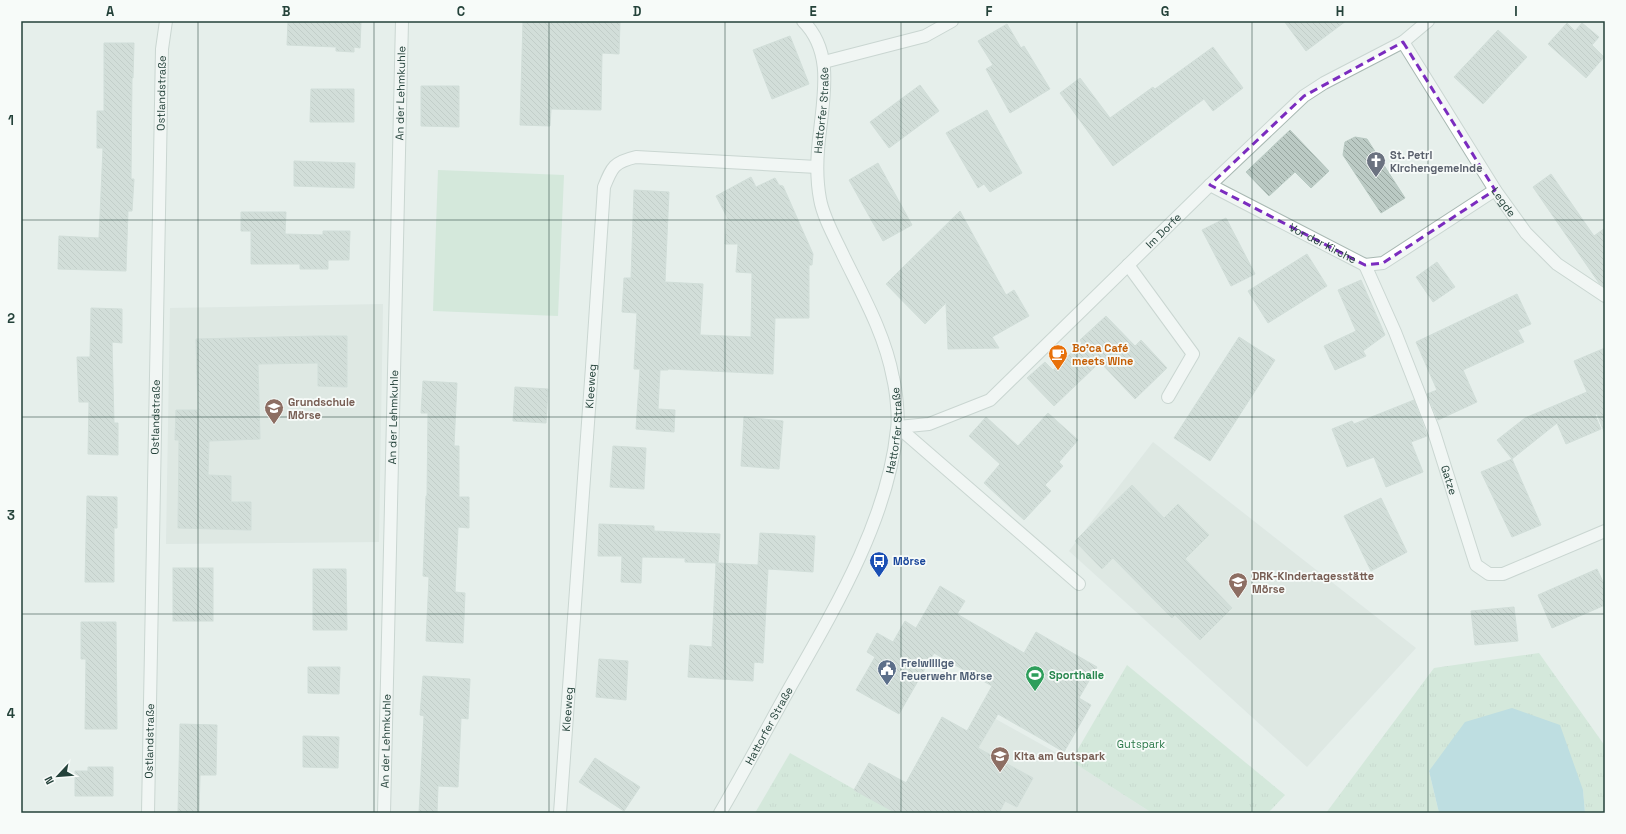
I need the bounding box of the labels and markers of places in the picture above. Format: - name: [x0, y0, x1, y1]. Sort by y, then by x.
- place label: St. Petri Kirchengemeinde: [1390, 148, 1483, 175]
- church icon: St. Petri Kirchengemeinde: [1365, 150, 1387, 178]
- place label: Bo'ca Café meets Wine: [1072, 341, 1133, 368]
- cafe icon: Bo'ca Café meets Wine: [1047, 343, 1069, 371]
- place label: Grundschule Mörse: [288, 395, 355, 422]
- school or university icon: Grundschule Mörse: [263, 397, 285, 425]
- bus stop icon: Mörse: [868, 550, 890, 578]
- place label: Mörse: [893, 554, 926, 568]
- place label: DRK-Kindertagesstätte Mörse: [1252, 569, 1374, 596]
- school or university icon: DRK-Kindertagesstätte Mörse: [1227, 571, 1249, 599]
- place label: Freiwillige Feuerwehr Mörse: [901, 656, 992, 683]
- public building icon: Freiwillige Feuerwehr Mörse: [876, 658, 898, 686]
- sports icon: Sporthalle: [1024, 664, 1046, 692]
- place label: Sporthalle: [1049, 668, 1104, 682]
- school or university icon: Kita am Gutspark: [989, 745, 1011, 773]
- place label: Kita am Gutspark: [1014, 749, 1106, 763]

